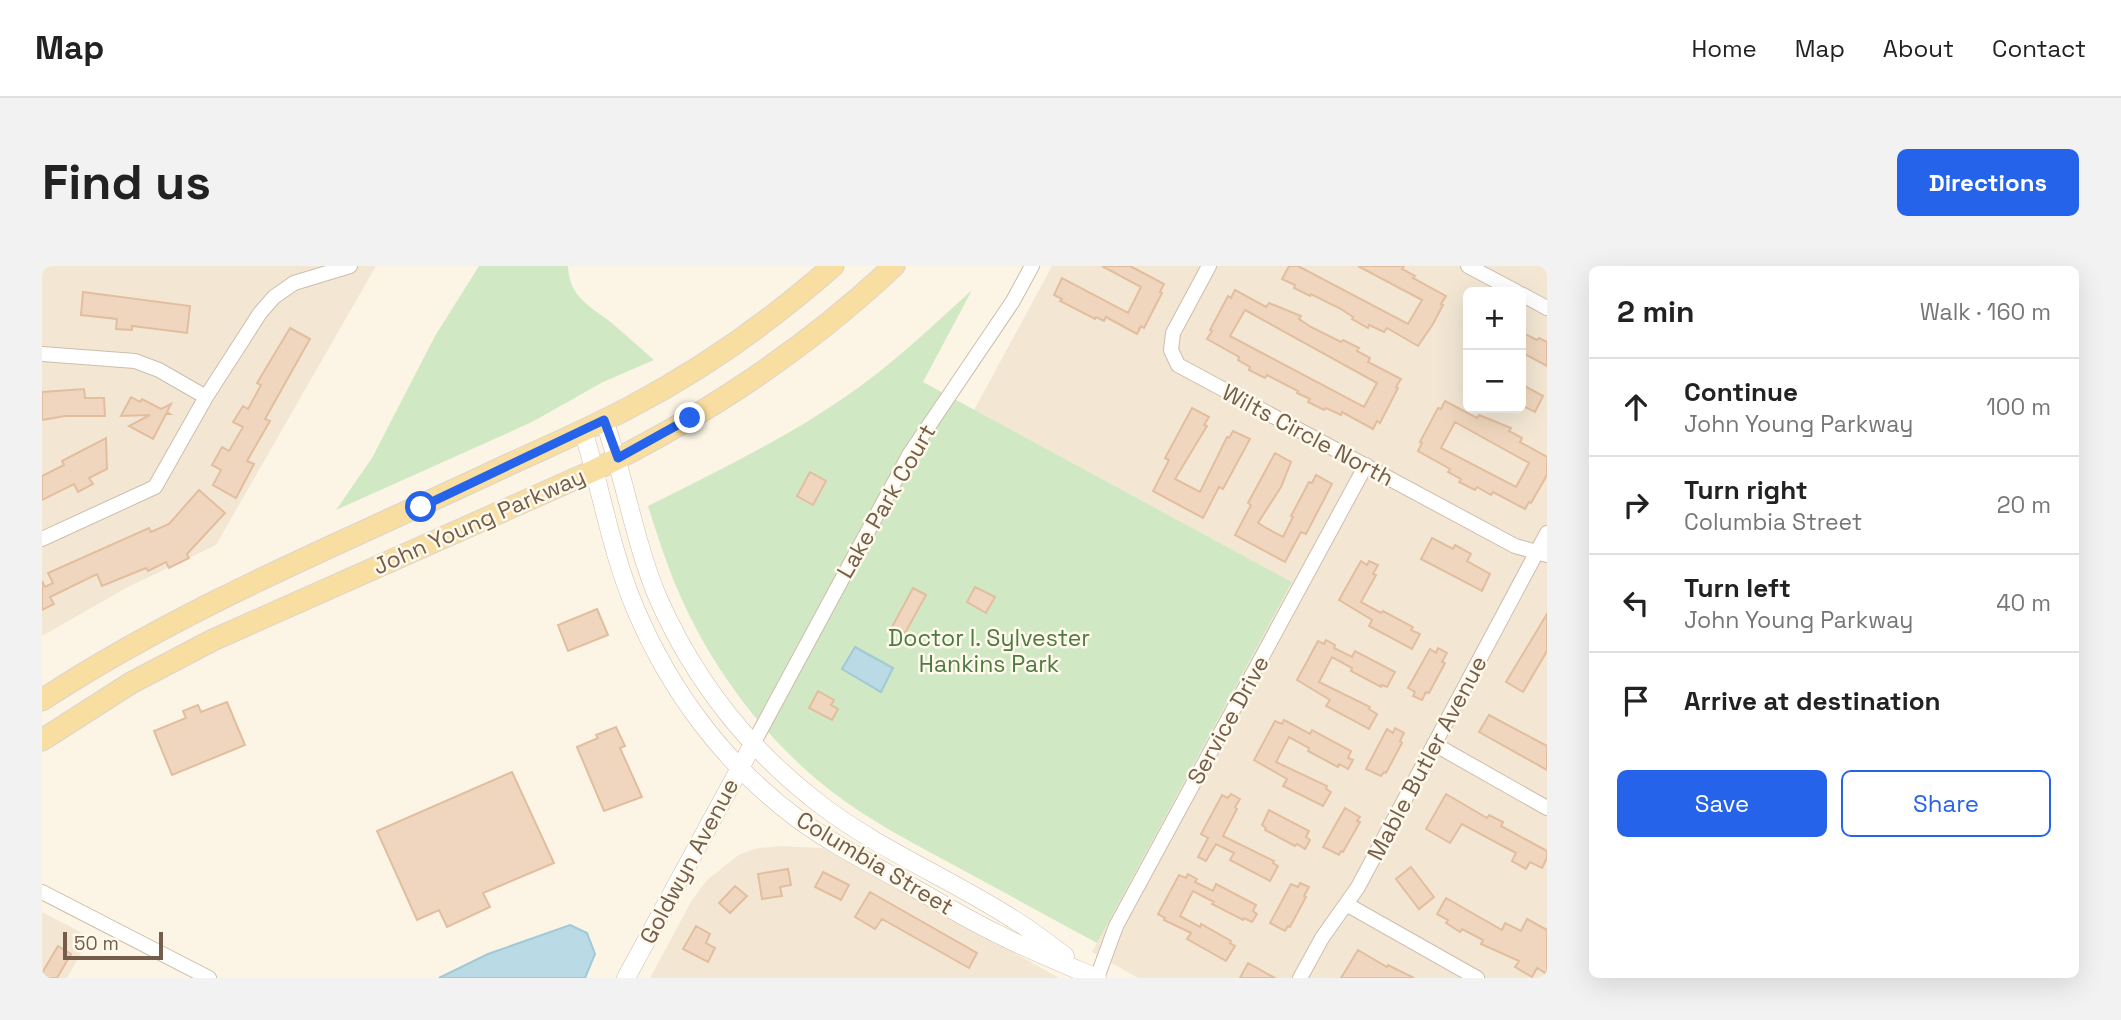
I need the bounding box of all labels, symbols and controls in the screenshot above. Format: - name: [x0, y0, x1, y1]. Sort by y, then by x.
- text: Map: [35, 27, 104, 69]
- text: Home: [1691, 33, 1757, 64]
- text: Map: [1795, 33, 1845, 64]
- text: About: [1883, 33, 1954, 64]
- text: Contact: [1992, 33, 2086, 64]
- button: Directions: [1897, 149, 2079, 216]
- text: Find us: [42, 151, 211, 213]
- map controls: [1463, 287, 1526, 413]
- button: +: [1463, 287, 1526, 350]
- text: 2 min: [1617, 292, 1695, 331]
- text: Walk · 160 m: [1920, 297, 2051, 327]
- button: −: [1463, 350, 1526, 413]
- text: Continue: [1684, 375, 1798, 409]
- street label: Wilts Circle North: [1217, 377, 1399, 493]
- icon: ahead: [1617, 388, 1655, 426]
- text: 100 m: [1986, 392, 2051, 422]
- route end: [674, 402, 705, 433]
- text: John Young Parkway: [1684, 409, 1913, 439]
- street label: Lake Park Court: [830, 419, 942, 583]
- street label: John Young Parkway: [368, 461, 590, 581]
- text: Turn right: [1684, 473, 1808, 507]
- icon: right: [1617, 486, 1655, 524]
- text: 20 m: [1997, 490, 2051, 520]
- route start: [405, 491, 436, 522]
- text: Columbia Street: [1684, 507, 1862, 537]
- text: Turn left: [1684, 571, 1791, 605]
- icon: left: [1617, 584, 1655, 622]
- text: 40 m: [1996, 588, 2051, 618]
- text: John Young Parkway: [1684, 605, 1913, 635]
- park label: Doctor I. Sylvester Hankins Park: [888, 623, 1090, 679]
- street label: Service Drive: [1180, 650, 1276, 790]
- street label: Mable Butler Avenue: [1360, 650, 1494, 866]
- icon: arrive: [1617, 682, 1655, 720]
- text: Arrive at destination: [1684, 684, 1941, 718]
- button: Save: [1617, 770, 1827, 837]
- button: Share: [1841, 770, 2051, 837]
- street label: Goldwyn Avenue: [633, 773, 745, 949]
- street label: Columbia Street: [791, 804, 959, 922]
- scale bar: [63, 929, 163, 961]
- text: 50 m: [74, 931, 119, 956]

